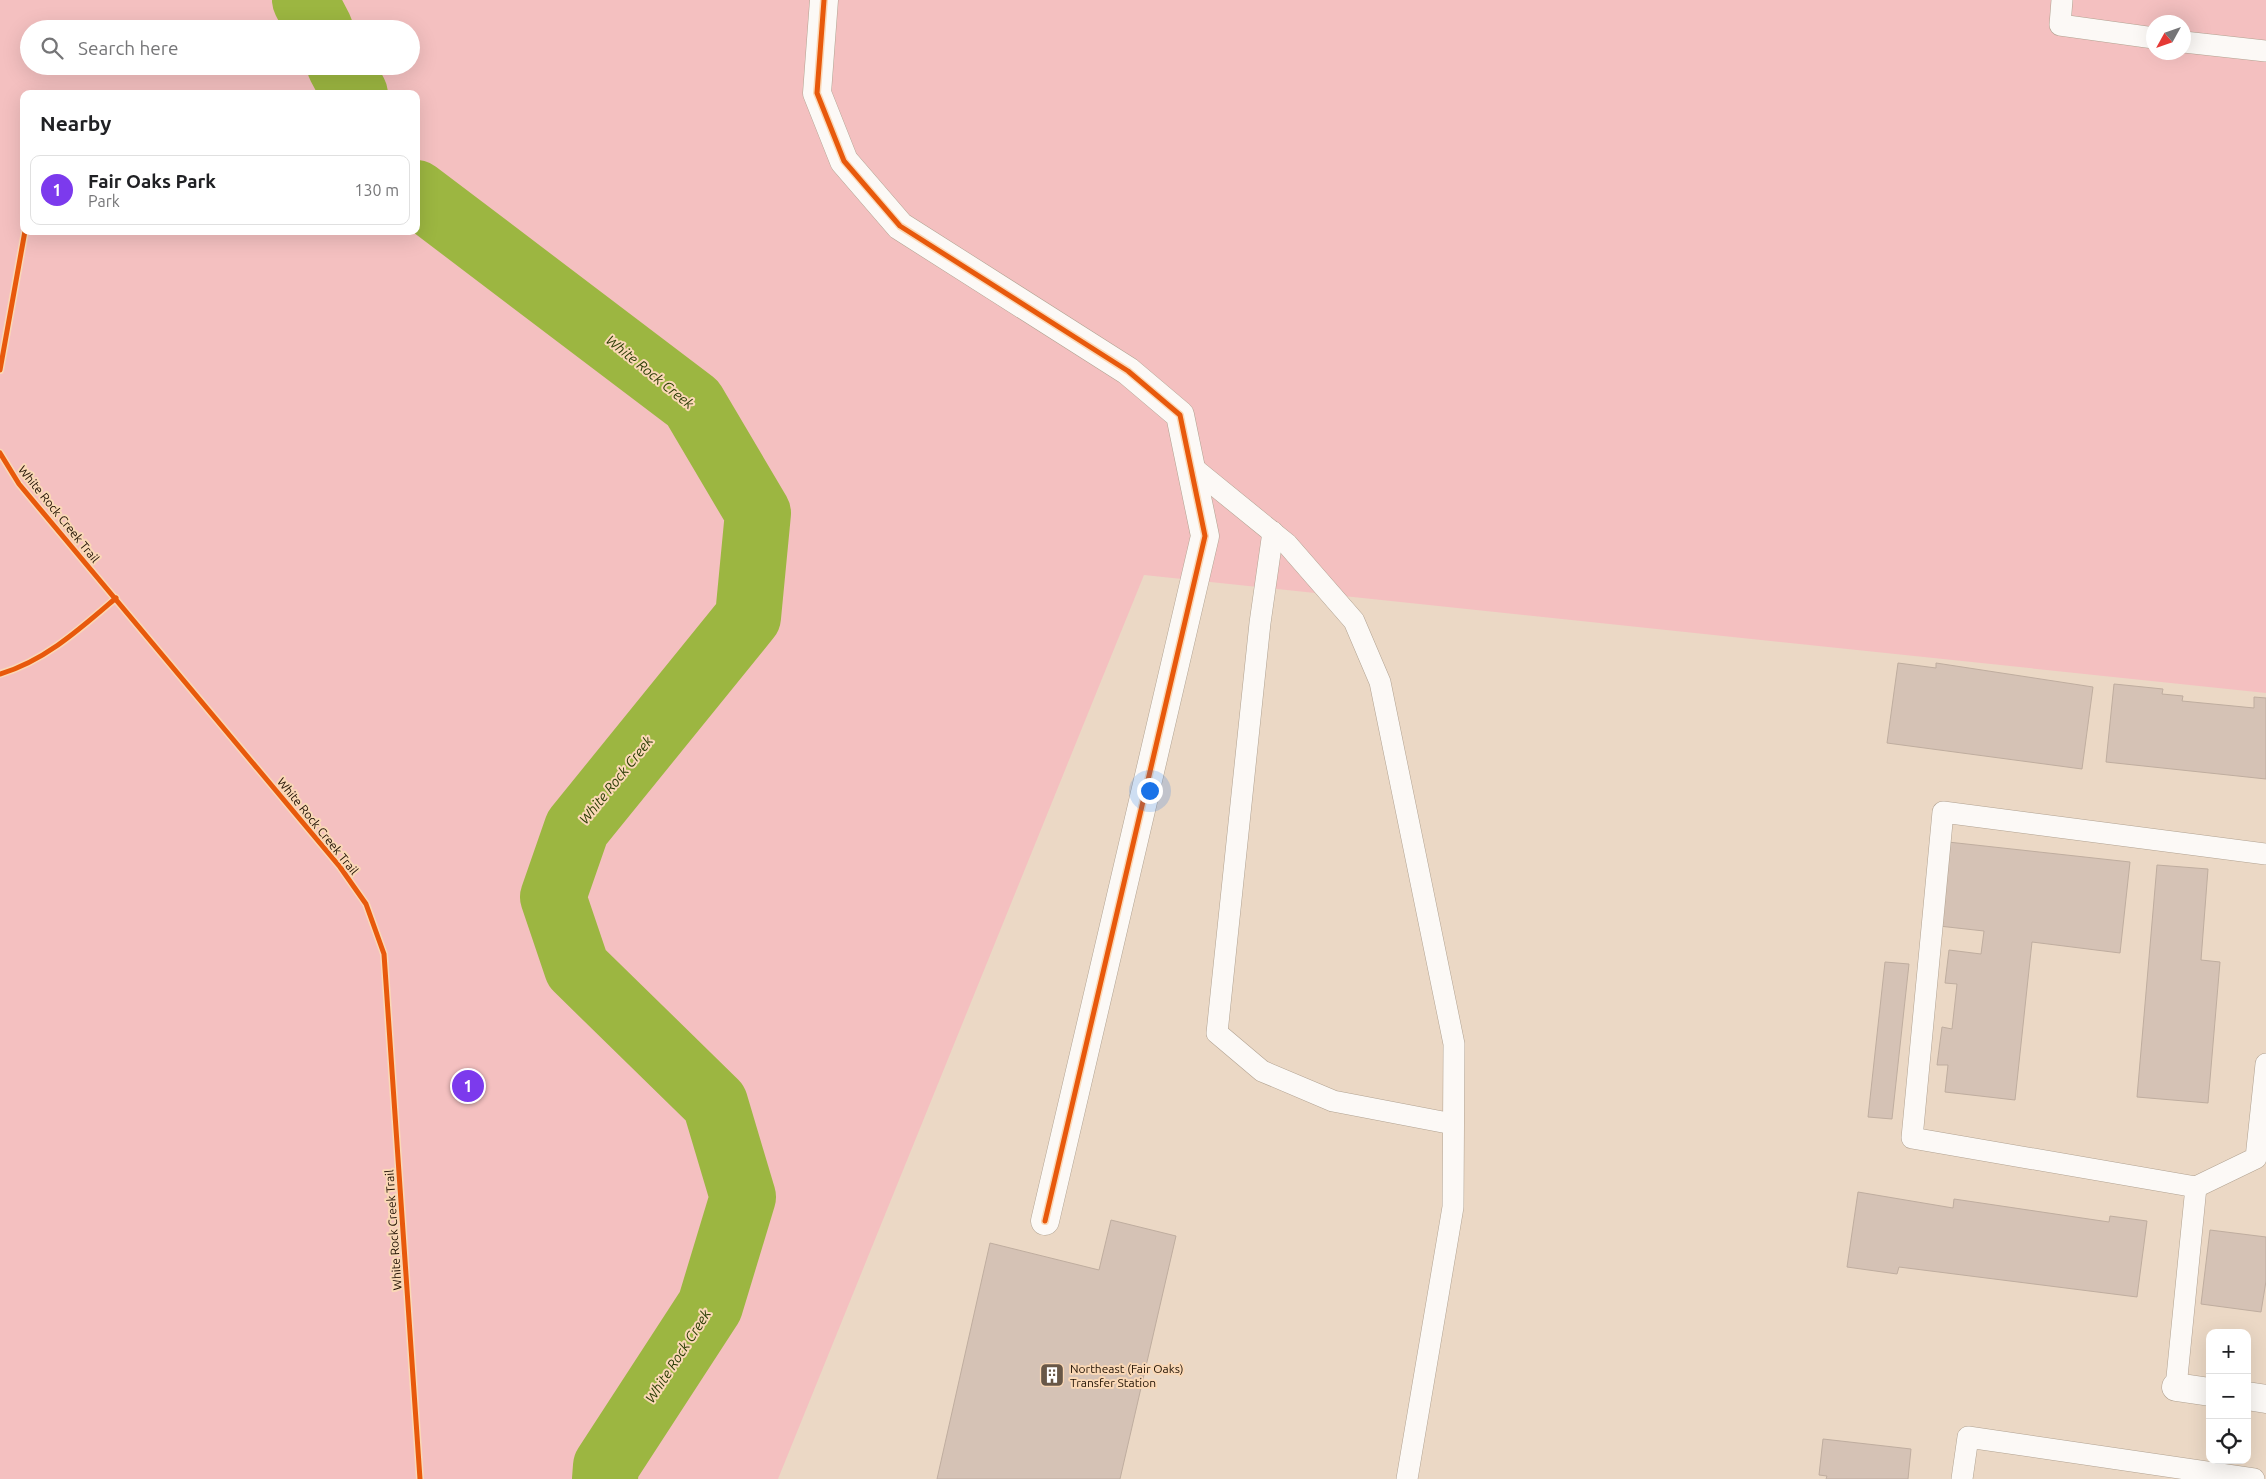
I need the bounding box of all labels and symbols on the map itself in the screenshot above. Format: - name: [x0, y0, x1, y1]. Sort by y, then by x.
- north arrow: [2146, 15, 2191, 60]
- water label: White Rock Creek: [603, 332, 698, 413]
- street label: White Rock Creek Trail: [16, 463, 102, 565]
- water label: White Rock Creek: [576, 732, 657, 827]
- street label: White Rock Creek Trail: [275, 775, 361, 877]
- your location: [1137, 778, 1163, 804]
- pin: 1: [452, 1067, 484, 1105]
- street label: White Rock Creek Trail: [382, 1169, 404, 1291]
- water label: White Rock Creek: [642, 1306, 714, 1406]
- building icon: Northeast (Fair Oaks) Transfer Station: [1039, 1362, 1065, 1388]
- place label: Northeast (Fair Oaks) Transfer Station: [1070, 1362, 1184, 1389]

